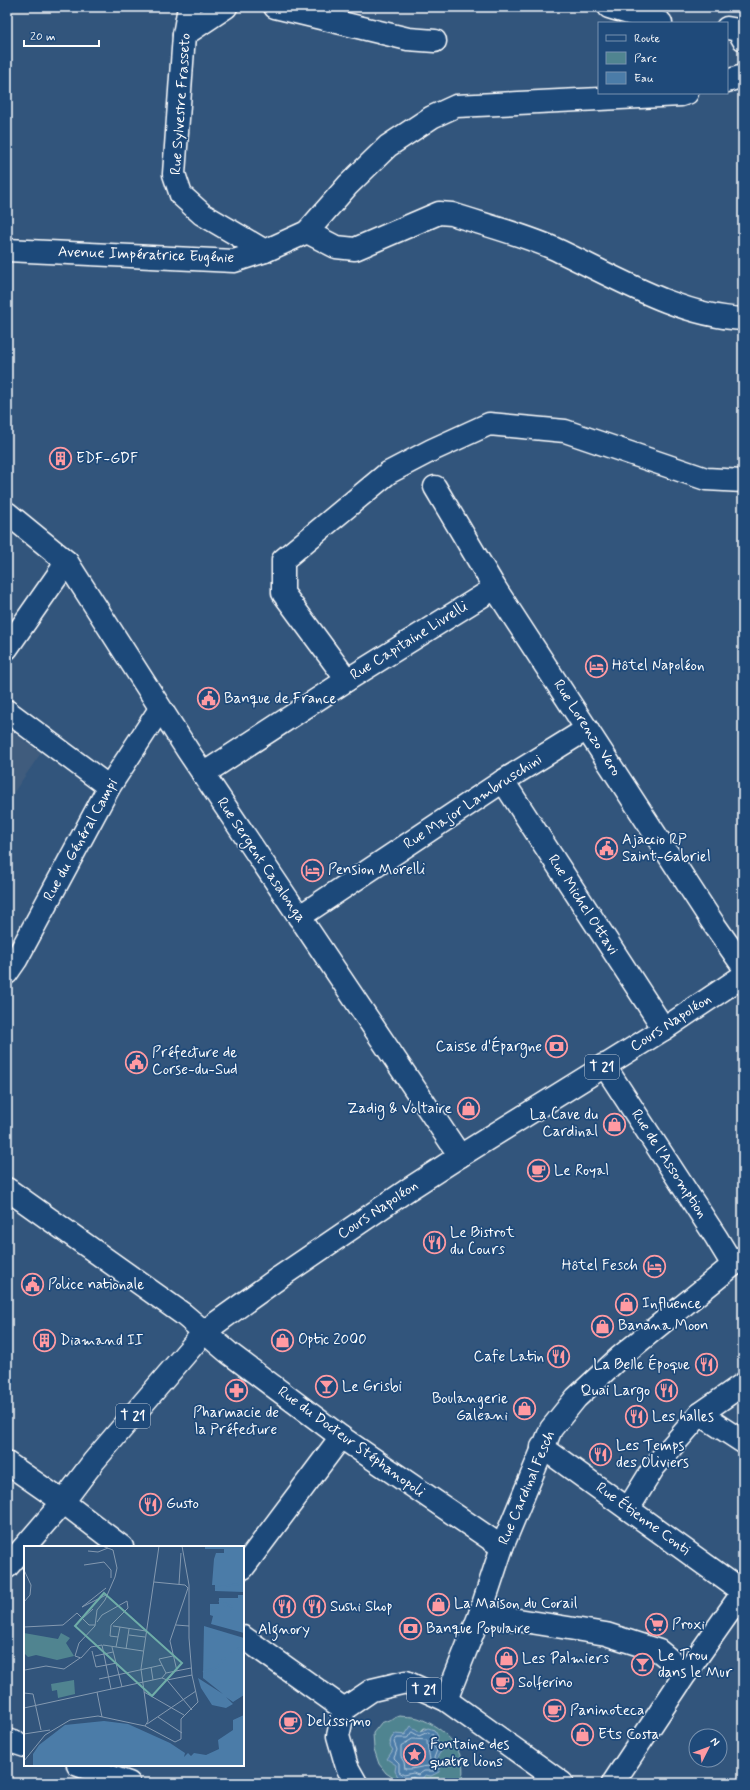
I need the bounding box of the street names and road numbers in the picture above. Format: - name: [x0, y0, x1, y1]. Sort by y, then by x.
- street label: Rue Sylvestre Frasseto: [166, 32, 196, 176]
- street label: Avenue Impératrice Eugénie: [57, 242, 235, 268]
- street label: Rue Capitaine Livrelli: [346, 597, 472, 685]
- street label: Rue Lorenzo Vero: [548, 676, 626, 780]
- street label: Rue Major Lambruschini: [400, 750, 546, 854]
- street label: Rue du Général Campi: [39, 775, 123, 905]
- street label: Rue Sergent Casalonga: [211, 794, 311, 927]
- street label: Rue Michel Ottavi: [543, 851, 623, 959]
- street label: Cours Napoléon: [627, 989, 715, 1057]
- road number: T 21: [585, 1055, 619, 1079]
- street label: Rue de l'Assomption: [626, 1106, 712, 1222]
- street label: Cours Napoléon: [334, 1176, 422, 1244]
- street label: Rue du Docteur Stéphanopoli: [273, 1382, 429, 1502]
- road number: T 21: [116, 1404, 150, 1428]
- street label: Rue Cardinal Fesch: [494, 1428, 560, 1548]
- street label: Rue Étienne Conti: [592, 1477, 695, 1560]
- road number: T 21: [407, 1678, 441, 1702]

